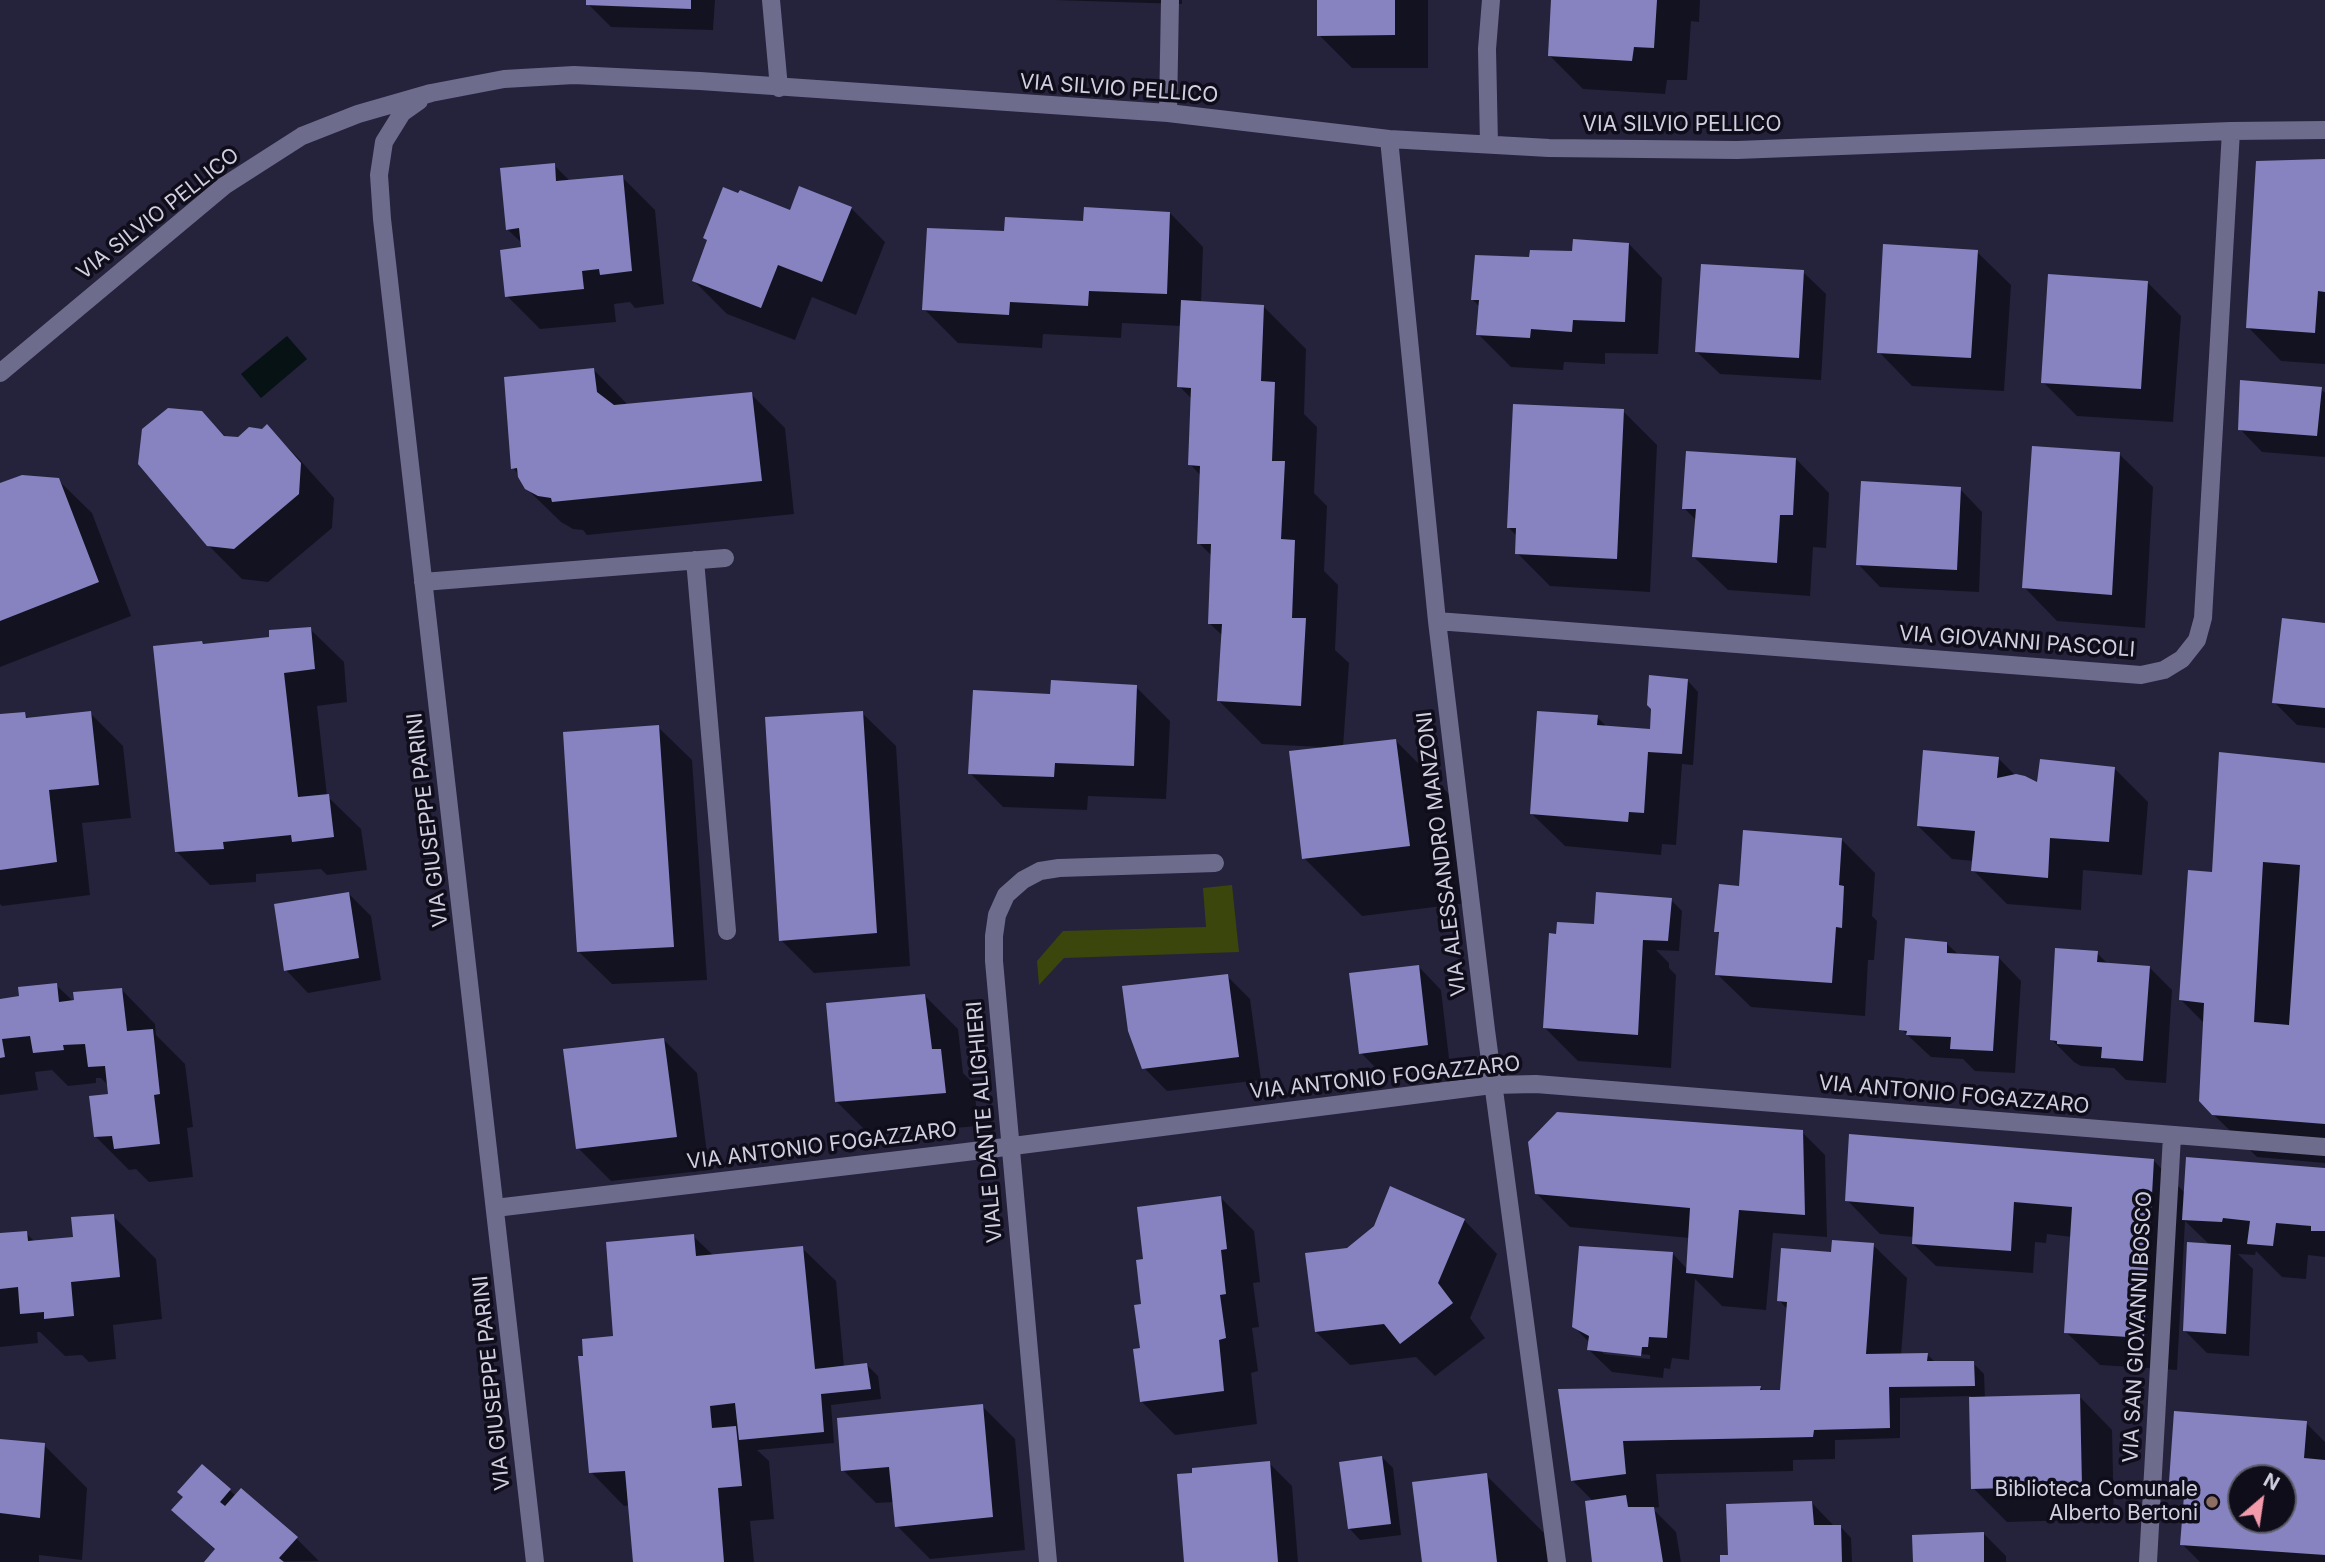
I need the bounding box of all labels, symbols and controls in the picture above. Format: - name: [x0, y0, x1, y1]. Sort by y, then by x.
- street label: VIA SILVIO PELLICO: [1019, 69, 1219, 109]
- street label: VIA SILVIO PELLICO: [1583, 112, 1781, 138]
- street label: VIA SILVIO PELLICO: [72, 143, 244, 285]
- street label: VIA GIOVANNI PASCOLI: [1898, 621, 2136, 663]
- street label: VIA ALESSANDRO MANZONI: [1412, 710, 1472, 998]
- street label: VIA GIUSEPPE PARINI: [402, 711, 454, 929]
- street label: VIALE DANTE ALIGHIERI: [962, 1000, 1008, 1244]
- street label: VIA ANTONIO FOGAZZARO: [1248, 1051, 1522, 1105]
- street label: VIA ANTONIO FOGAZZARO: [1817, 1071, 2091, 1119]
- street label: VIA ANTONIO FOGAZZARO: [686, 1117, 958, 1175]
- street label: VIA SAN GIOVANNI BOSCO: [2118, 1190, 2158, 1464]
- street label: VIA GIUSEPPE PARINI: [468, 1274, 516, 1492]
- north arrow: [2227, 1464, 2297, 1534]
- text: N: [2260, 1468, 2283, 1496]
- place label: Biblioteca Comunale Alberto Bertoni: [1994, 1477, 2198, 1527]
- marker: Biblioteca Comunale Alberto Bertoni: [2204, 1494, 2220, 1510]

